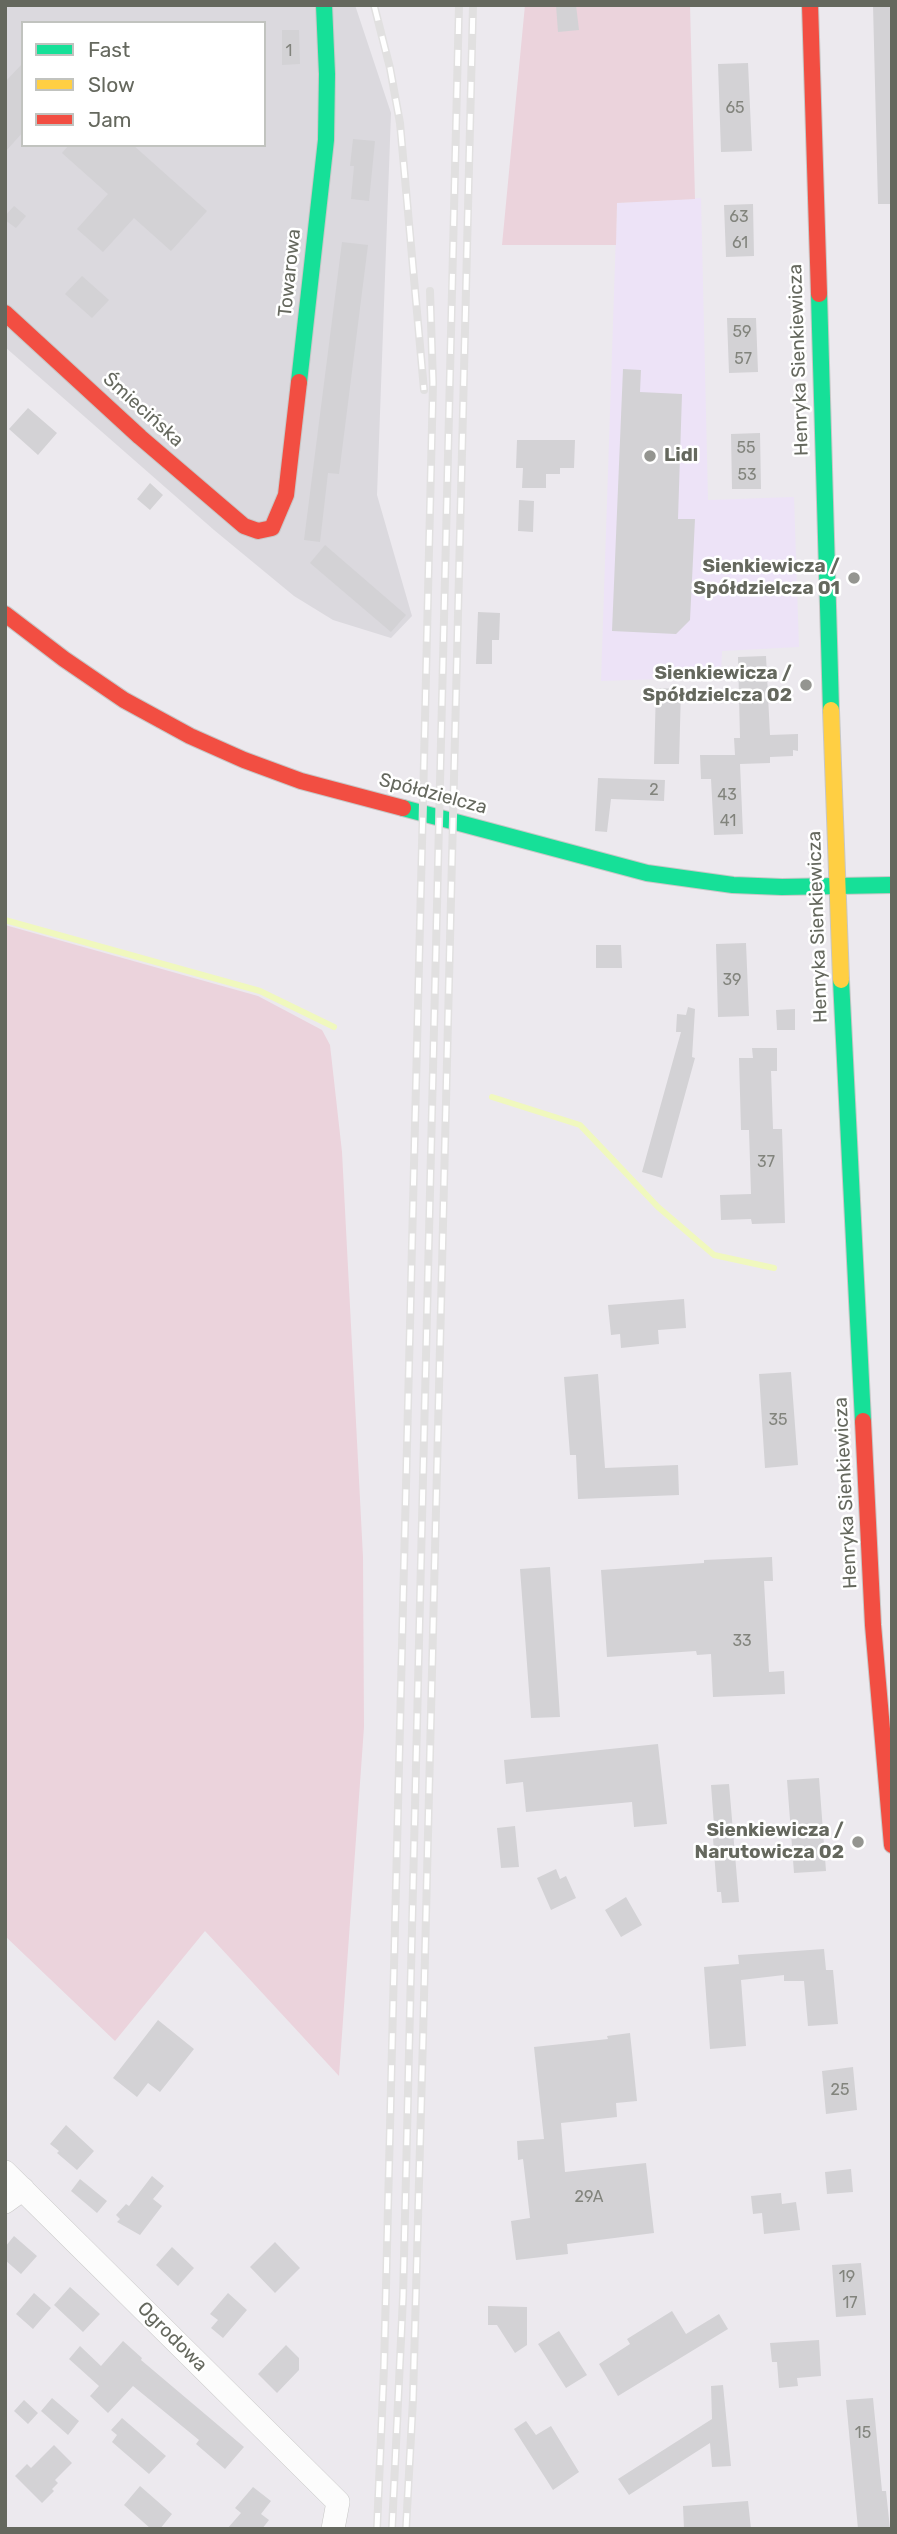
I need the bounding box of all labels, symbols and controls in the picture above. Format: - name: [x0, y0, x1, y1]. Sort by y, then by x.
- legend: [21, 21, 266, 147]
- text: Fast: [88, 37, 130, 62]
- house number: 1: [286, 41, 292, 61]
- text: Slow: [88, 72, 135, 97]
- house number: 65: [725, 98, 745, 118]
- text: Jam: [88, 107, 132, 132]
- house number: 63: [729, 207, 749, 227]
- street label: Towarowa: [274, 228, 306, 318]
- house number: 61: [732, 233, 748, 253]
- street label: Henryka Sienkiewicza: [784, 264, 814, 456]
- house number: 59: [733, 322, 751, 342]
- house number: 57: [734, 349, 752, 369]
- street label: Śmiecińska: [98, 368, 188, 452]
- house number: 55: [736, 438, 756, 458]
- place label: Lidl: [664, 445, 698, 467]
- marker: Lidl: [642, 448, 658, 464]
- house number: 53: [737, 465, 757, 485]
- place label: Sienkiewicza / Spółdzielcza 01: [693, 556, 840, 600]
- marker: Sienkiewicza / Spółdzielcza 01: [846, 570, 862, 586]
- place label: Sienkiewicza / Spółdzielcza 02: [642, 663, 792, 707]
- marker: Sienkiewicza / Spółdzielcza 02: [798, 677, 814, 693]
- street label: Spółdzielcza: [377, 769, 489, 819]
- house number: 2: [649, 780, 659, 800]
- house number: 43: [717, 785, 737, 805]
- house number: 41: [720, 811, 736, 831]
- street label: Henryka Sienkiewicza: [803, 831, 833, 1023]
- house number: 39: [722, 970, 742, 990]
- house number: 37: [757, 1152, 775, 1172]
- street label: Henryka Sienkiewicza: [830, 1397, 862, 1589]
- house number: 35: [768, 1410, 788, 1430]
- house number: 33: [732, 1631, 752, 1651]
- place label: Sienkiewicza / Narutowicza 02: [695, 1820, 844, 1864]
- marker: Sienkiewicza / Narutowicza 02: [850, 1834, 866, 1850]
- house number: 25: [831, 2080, 849, 2100]
- house number: 29A: [574, 2187, 604, 2207]
- house number: 19: [839, 2267, 855, 2287]
- house number: 17: [842, 2293, 858, 2313]
- street label: Ogrodowa: [132, 2297, 212, 2377]
- house number: 15: [855, 2423, 871, 2443]

